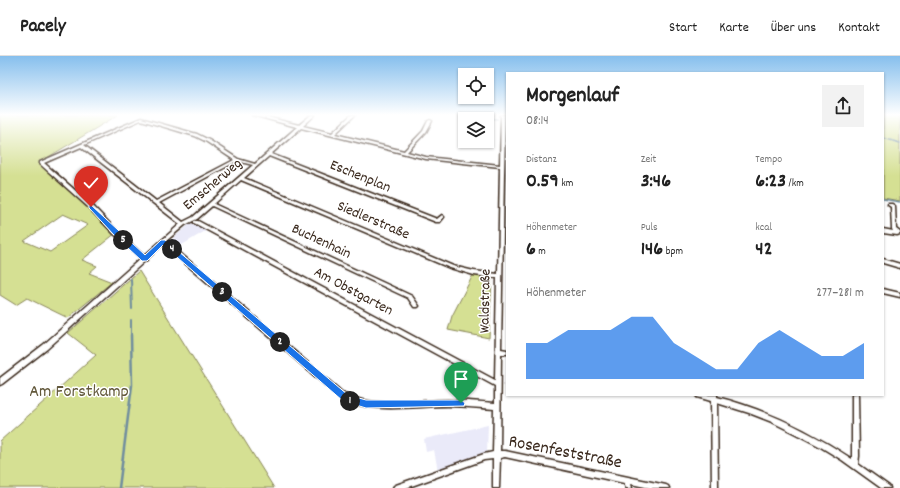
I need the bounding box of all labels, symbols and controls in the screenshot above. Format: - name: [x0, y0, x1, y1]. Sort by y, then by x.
- text: Pacely: [20, 14, 66, 41]
- text: Start: [669, 18, 697, 38]
- text: Karte: [719, 18, 749, 38]
- text: Über uns: [771, 18, 816, 38]
- text: Kontakt: [838, 18, 880, 38]
- map controls: [458, 68, 494, 148]
- button: locate: [458, 68, 494, 104]
- text: Morgenlauf: [526, 81, 619, 112]
- button: share: [822, 85, 864, 127]
- button: layers: [458, 112, 494, 148]
- text: 08:14: [526, 112, 549, 131]
- text: Distanz: [526, 152, 557, 168]
- text: Zeit: [641, 152, 656, 168]
- text: Tempo: [755, 152, 782, 168]
- street label: Emscherweg: [179, 154, 247, 216]
- street label: Eschenplan: [326, 155, 394, 199]
- pin: [74, 166, 108, 207]
- text: 0.59: [526, 168, 559, 196]
- text: 3:46: [641, 168, 671, 196]
- text: 6:23: [755, 168, 786, 196]
- icon: check: [80, 172, 102, 194]
- text: km: [559, 176, 573, 192]
- text: /km: [786, 176, 804, 192]
- street label: Siedlerstraße: [333, 196, 413, 246]
- street label: Buchenhain: [288, 219, 355, 265]
- text: Höhenmeter: [526, 220, 577, 236]
- text: Puls: [641, 220, 658, 236]
- text: kcal: [755, 220, 772, 236]
- pin: 5: [113, 230, 133, 250]
- text: 5: [120, 232, 126, 248]
- text: 6: [526, 236, 536, 264]
- text: 146: [641, 236, 663, 264]
- text: 42: [755, 236, 772, 264]
- pin: 4: [162, 239, 182, 259]
- text: 4: [170, 241, 174, 257]
- text: m: [536, 244, 546, 260]
- text: bpm: [663, 244, 683, 260]
- street label: Am Obstgarten: [309, 262, 397, 322]
- street label: Waldstraße: [474, 268, 498, 333]
- pin: 3: [212, 282, 232, 302]
- text: 3: [220, 284, 224, 300]
- text: Höhenmeter: [526, 284, 586, 303]
- text: 277–281 m: [816, 284, 864, 303]
- pin: 2: [270, 332, 290, 352]
- text: 2: [278, 334, 282, 350]
- pin: [444, 362, 478, 403]
- icon: arrive: [450, 368, 472, 390]
- park label: Am Forstkamp: [29, 380, 129, 405]
- pin: 1: [340, 391, 360, 411]
- text: 1: [349, 393, 351, 409]
- street label: Rosenfeststraße: [506, 430, 624, 476]

